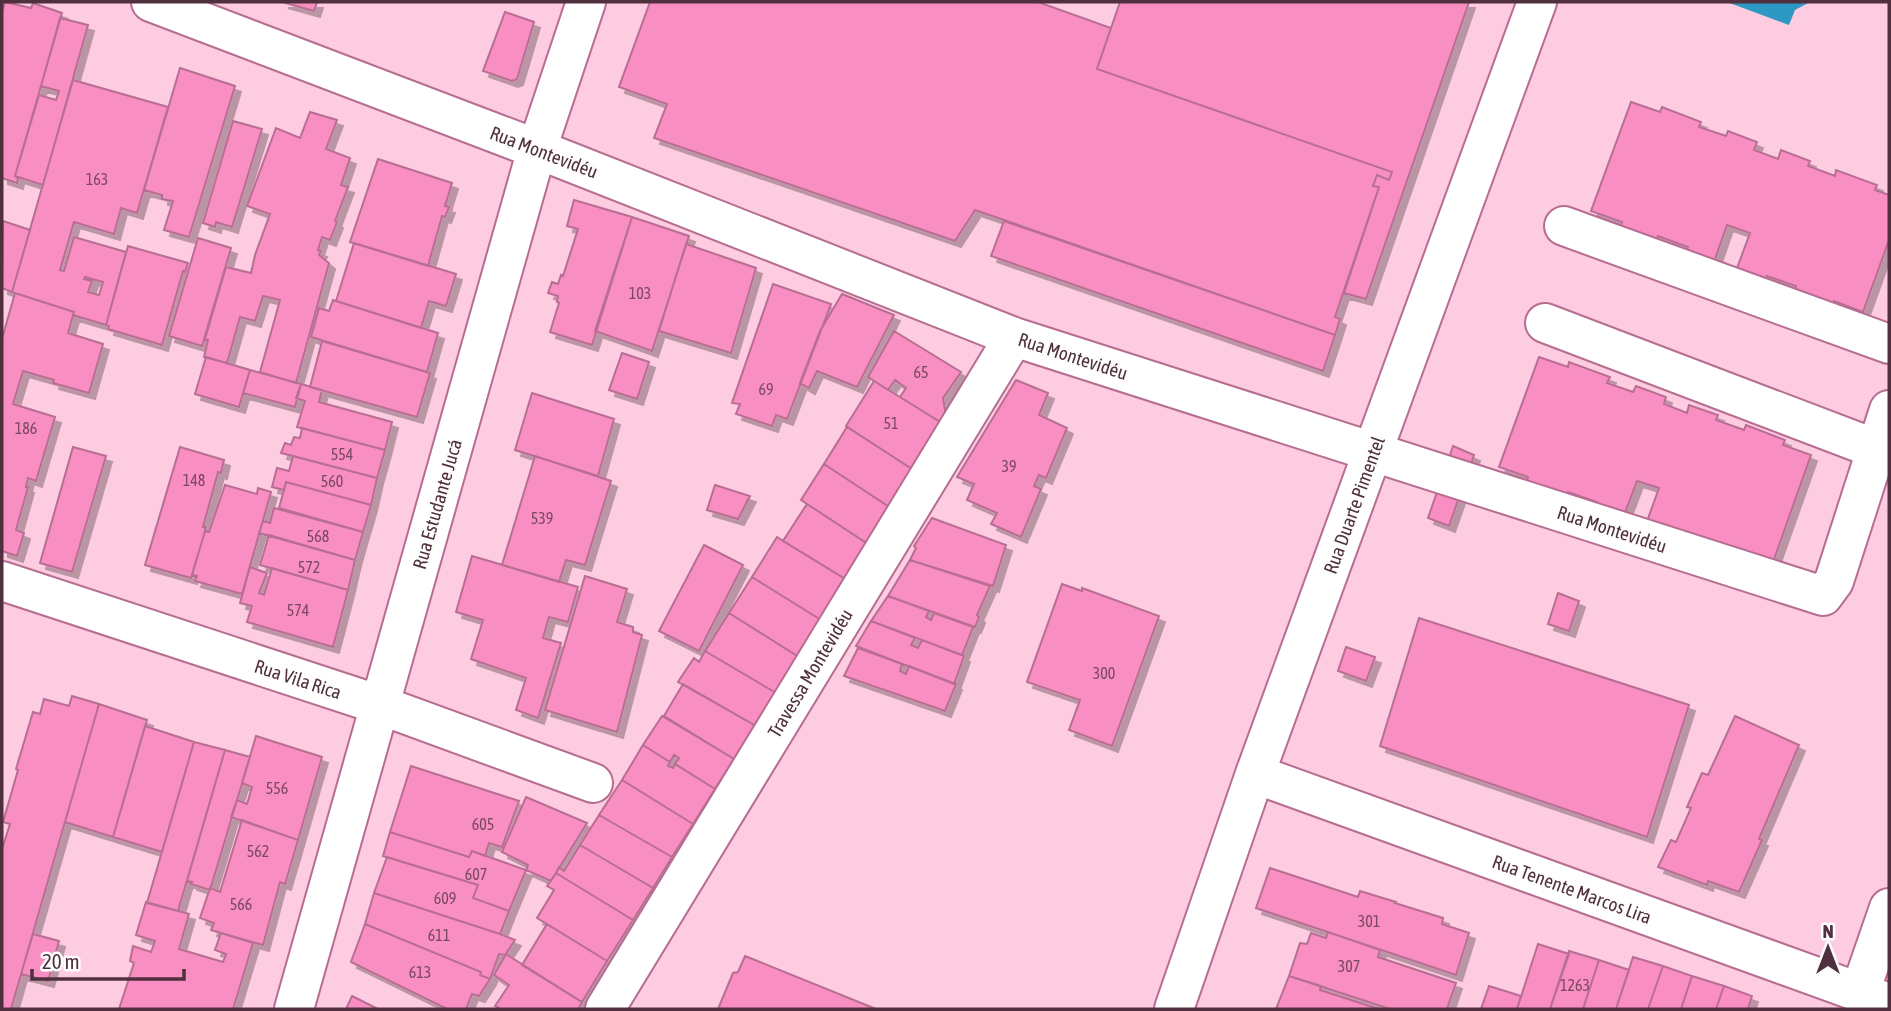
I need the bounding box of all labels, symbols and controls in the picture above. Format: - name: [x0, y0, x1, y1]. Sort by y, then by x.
- street label: Rua Montevidéu: [487, 121, 601, 183]
- house number: 163: [86, 170, 108, 188]
- house number: 103: [629, 284, 651, 302]
- street label: Rua Montevidéu: [1016, 328, 1130, 384]
- house number: 65: [913, 363, 929, 381]
- house number: 69: [758, 380, 774, 398]
- house number: 51: [883, 414, 899, 432]
- house number: 186: [15, 419, 37, 437]
- street label: Rua Duarte Pimentel: [1319, 433, 1389, 577]
- street label: Rua Estudante Jucá: [408, 436, 466, 572]
- house number: 554: [331, 445, 353, 463]
- house number: 39: [1001, 457, 1017, 475]
- house number: 148: [183, 471, 205, 489]
- house number: 560: [321, 472, 343, 490]
- street label: Rua Montevidéu: [1555, 501, 1669, 557]
- house number: 539: [531, 509, 553, 527]
- house number: 568: [307, 527, 329, 545]
- house number: 572: [298, 558, 320, 576]
- house number: 574: [287, 601, 309, 619]
- street label: Travessa Montevidéu: [763, 605, 857, 741]
- street label: Rua Vila Rica: [252, 655, 344, 703]
- house number: 300: [1093, 664, 1115, 682]
- house number: 556: [266, 779, 288, 797]
- house number: 605: [472, 815, 494, 833]
- house number: 562: [247, 842, 269, 860]
- street label: Rua Tenente Marcos Lira: [1489, 850, 1655, 928]
- house number: 607: [465, 865, 487, 883]
- house number: 609: [434, 889, 456, 907]
- house number: 566: [230, 895, 252, 913]
- house number: 301: [1358, 912, 1380, 930]
- north arrow: [1793, 913, 1863, 983]
- text: N: [1822, 920, 1834, 942]
- house number: 611: [428, 926, 450, 944]
- scale bar: [32, 937, 184, 981]
- text: 20 m: [42, 949, 80, 973]
- house number: 307: [1338, 957, 1360, 975]
- house number: 613: [409, 963, 431, 981]
- house number: 1263: [1560, 976, 1590, 994]

